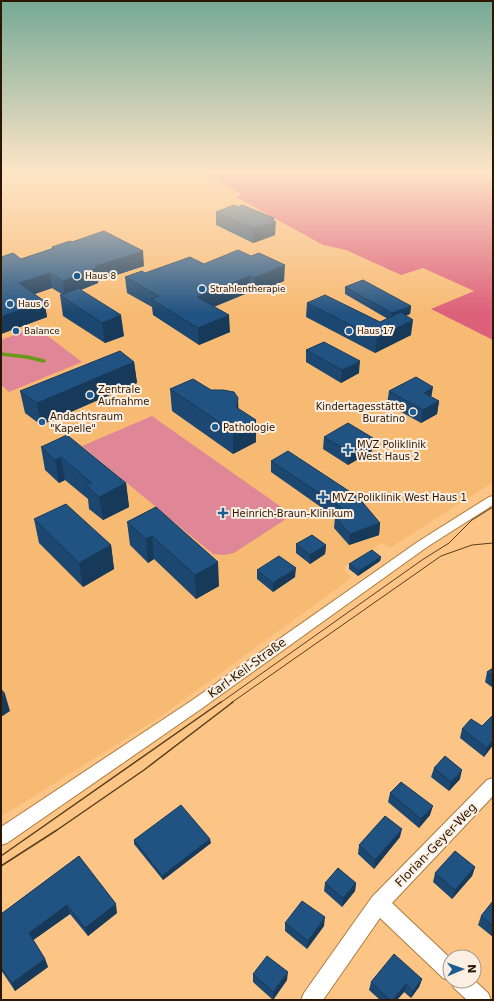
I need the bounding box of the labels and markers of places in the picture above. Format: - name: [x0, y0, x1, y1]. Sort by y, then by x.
- marker: Haus 8: [72, 271, 82, 281]
- place label: Haus 8: [85, 271, 117, 281]
- marker: Strahlentherapie: [197, 284, 207, 294]
- place label: Strahlentherapie: [210, 284, 286, 294]
- marker: Haus 6: [5, 299, 15, 309]
- place label: Haus 6: [18, 299, 50, 309]
- marker: Balance: [11, 326, 21, 336]
- place label: Balance: [24, 326, 60, 336]
- marker: Haus 17: [344, 326, 354, 336]
- place label: Haus 17: [357, 326, 394, 336]
- place label: Zentrale Aufnahme: [98, 384, 149, 407]
- marker: Zentrale Aufnahme: [85, 390, 95, 400]
- place label: Kindertagesstätte Buratino: [316, 401, 405, 424]
- marker: Kindertagesstätte Buratino: [408, 407, 418, 417]
- place label: Andachtsraum "Kapelle": [50, 411, 123, 434]
- marker: Andachtsraum "Kapelle": [37, 417, 47, 427]
- marker: Pathologie: [210, 422, 220, 432]
- place label: Pathologie: [223, 422, 275, 433]
- place label: MVZ Poliklinik West Haus 2: [357, 439, 426, 462]
- marker: MVZ Poliklinik West Haus 2: [342, 444, 354, 456]
- marker: MVZ Poliklinik West Haus 1: [317, 491, 329, 503]
- place label: MVZ Poliklinik West Haus 1: [332, 492, 467, 503]
- marker: Heinrich-Braun-Klinikum: [217, 507, 229, 519]
- place label: Heinrich-Braun-Klinikum: [232, 508, 353, 519]

